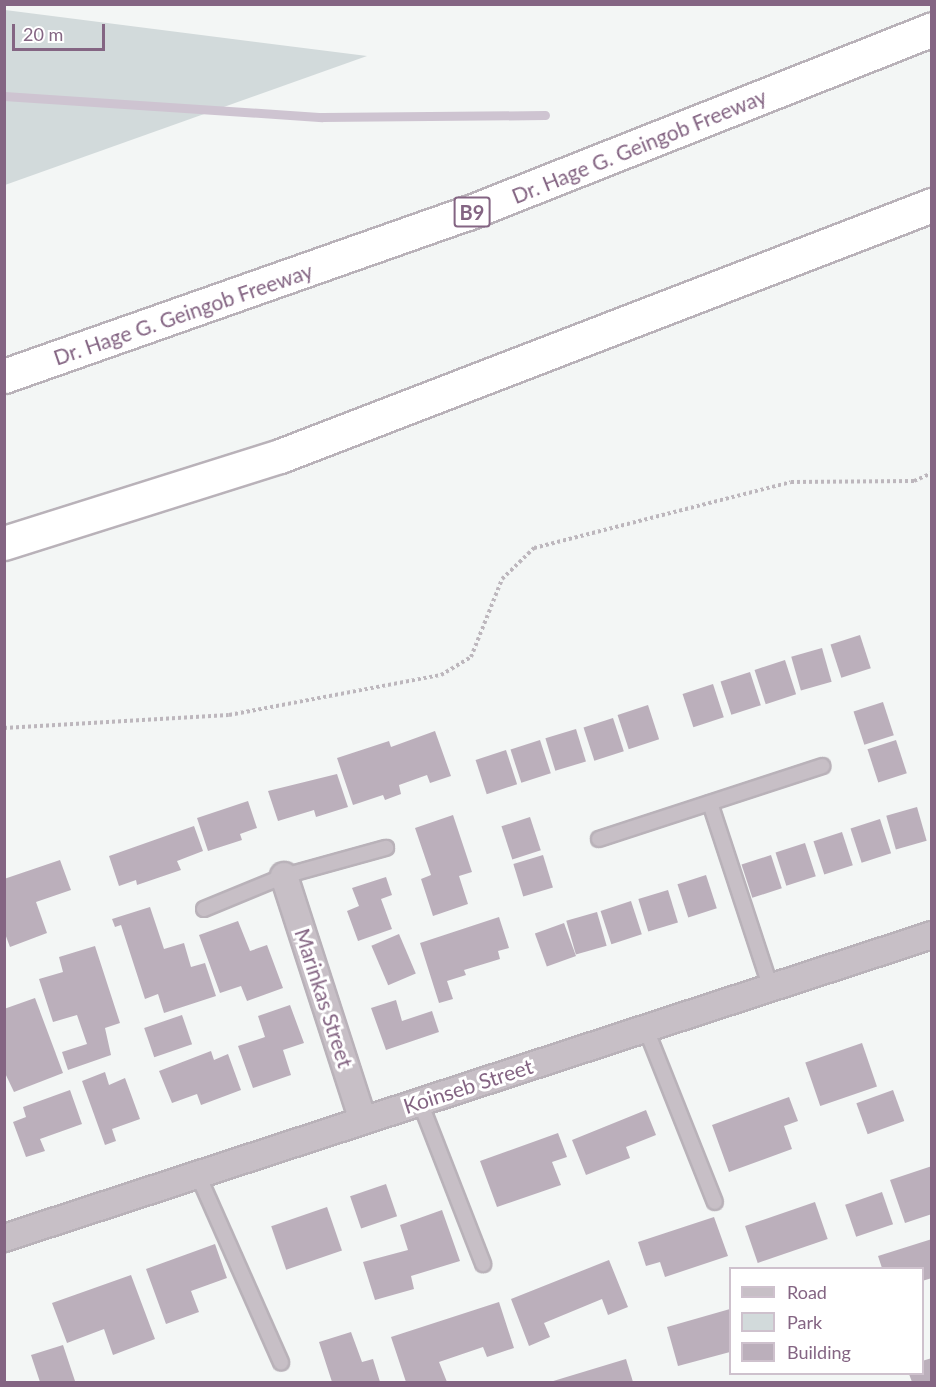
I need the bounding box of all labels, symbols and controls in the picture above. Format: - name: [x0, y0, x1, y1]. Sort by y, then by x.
- scale bar: [15, 12, 108, 50]
- text: 20 m: [23, 23, 63, 45]
- street label: Dr. Hage G. Geingob Freeway: [508, 83, 770, 209]
- road number: B9: [452, 195, 492, 229]
- street label: Dr. Hage G. Geingob Freeway: [50, 258, 316, 370]
- street label: Marinkas Street: [290, 925, 358, 1071]
- street label: Koinseb Street: [400, 1053, 536, 1119]
- legend: [729, 1267, 924, 1375]
- text: Road: [787, 1281, 827, 1303]
- text: Park: [787, 1311, 822, 1333]
- text: Building: [787, 1341, 851, 1363]

